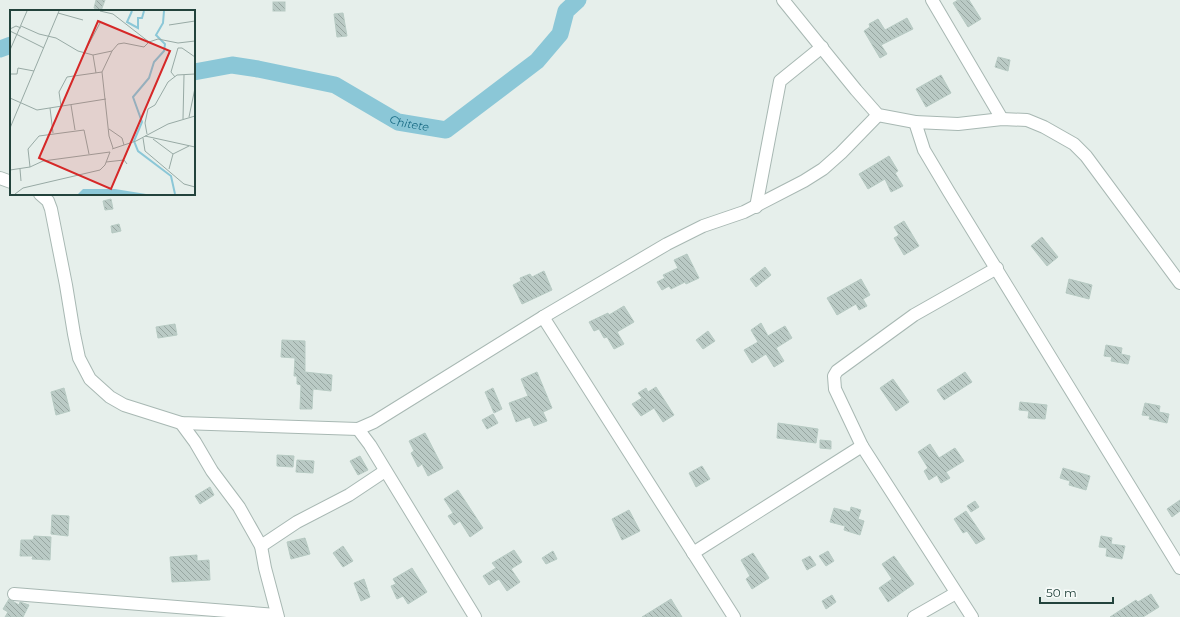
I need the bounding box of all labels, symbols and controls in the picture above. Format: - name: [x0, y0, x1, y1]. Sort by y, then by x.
- inset map: [10, 10, 195, 195]
- water label: Chitete: [387, 112, 431, 134]
- scale bar: [1040, 579, 1113, 605]
- text: 50 m: [1046, 585, 1077, 600]

